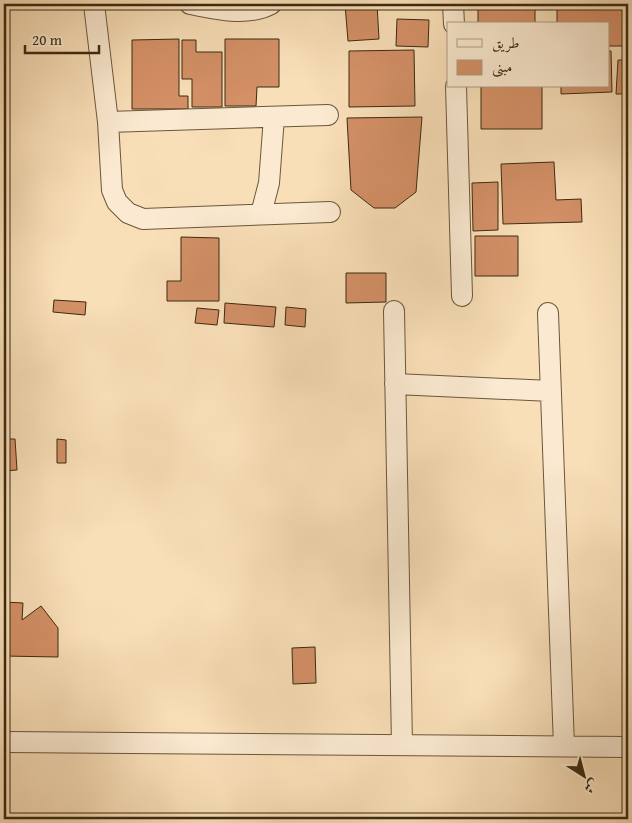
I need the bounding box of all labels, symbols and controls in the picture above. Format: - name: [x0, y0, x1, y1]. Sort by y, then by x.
- scale bar: [25, 22, 99, 54]
- legend: [447, 22, 610, 88]
- text: 20 m: [32, 29, 63, 50]
- text: طريق: [492, 32, 519, 53]
- text: مبنى: [492, 56, 512, 78]
- north arrow: [560, 750, 610, 800]
- text: ش: [580, 774, 603, 799]

